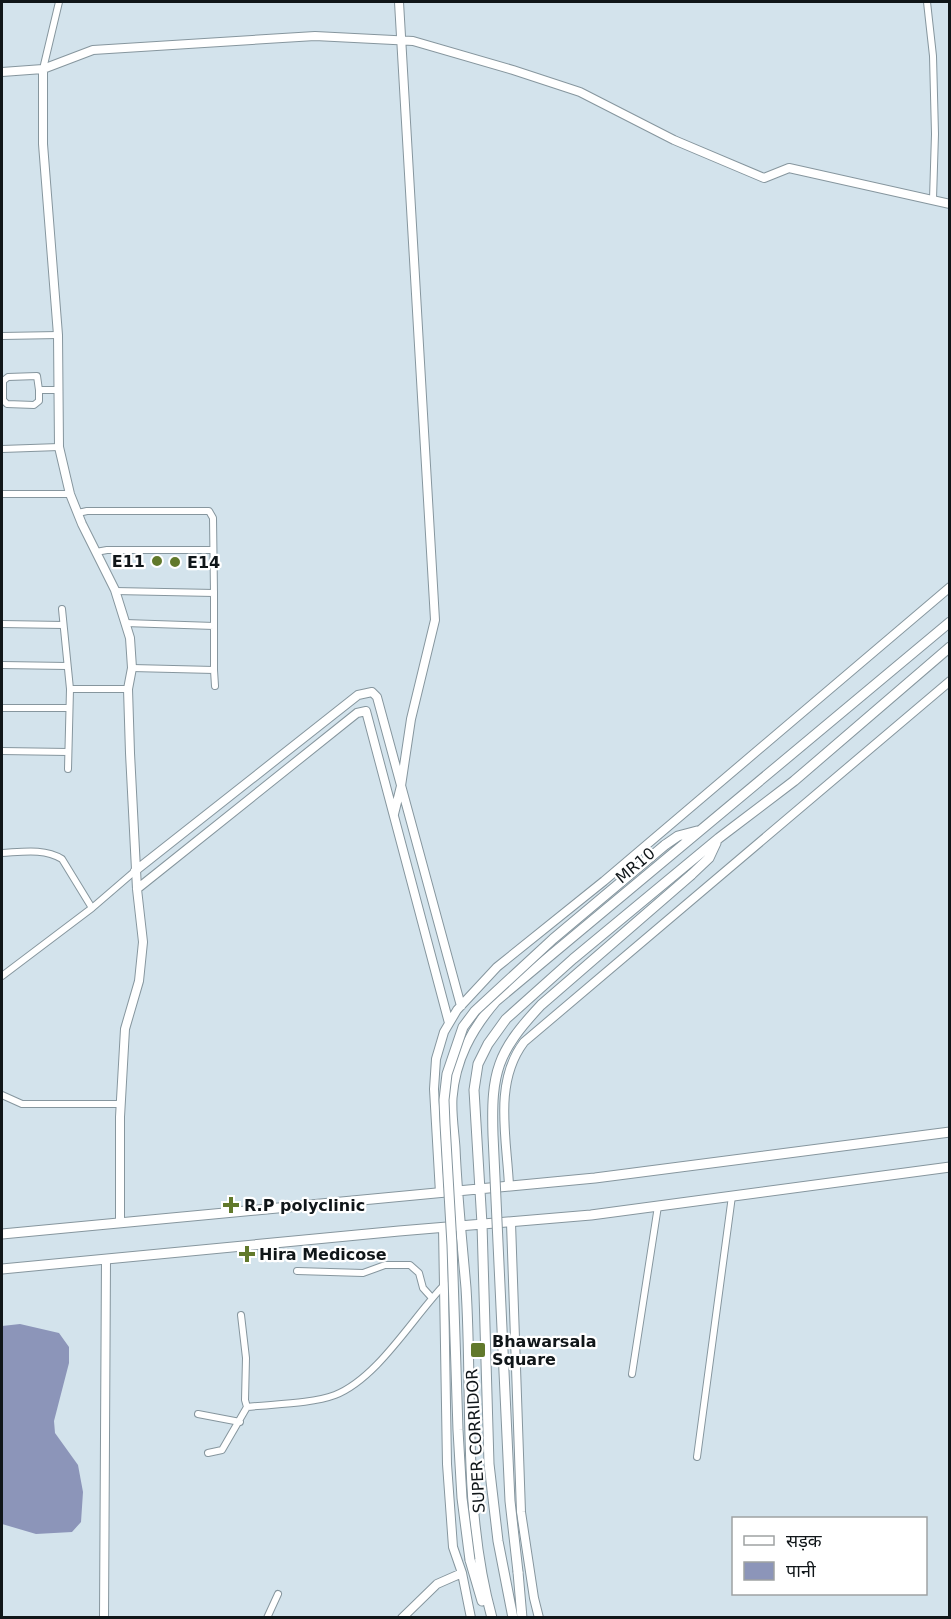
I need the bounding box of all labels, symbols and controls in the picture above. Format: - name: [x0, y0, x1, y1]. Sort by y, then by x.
- place label: E11: [112, 552, 145, 571]
- place label: E14: [187, 553, 220, 572]
- marker: E11: [150, 554, 164, 568]
- marker: E14: [168, 555, 182, 569]
- street label: MR10: [612, 844, 659, 887]
- marker: R.P polyclinic: [222, 1196, 240, 1214]
- place label: R.P polyclinic: [244, 1196, 365, 1215]
- place label: Hira Medicose: [259, 1245, 387, 1264]
- marker: Hira Medicose: [240, 1247, 254, 1261]
- place label: Bhawarsala Square: [492, 1332, 596, 1369]
- marker: Bhawarsala Square: [469, 1341, 487, 1359]
- street label: SUPER CORRIDOR: [462, 1368, 489, 1514]
- legend: [732, 1517, 927, 1595]
- text: सड़क: [786, 1530, 823, 1551]
- text: पानी: [786, 1560, 816, 1581]

